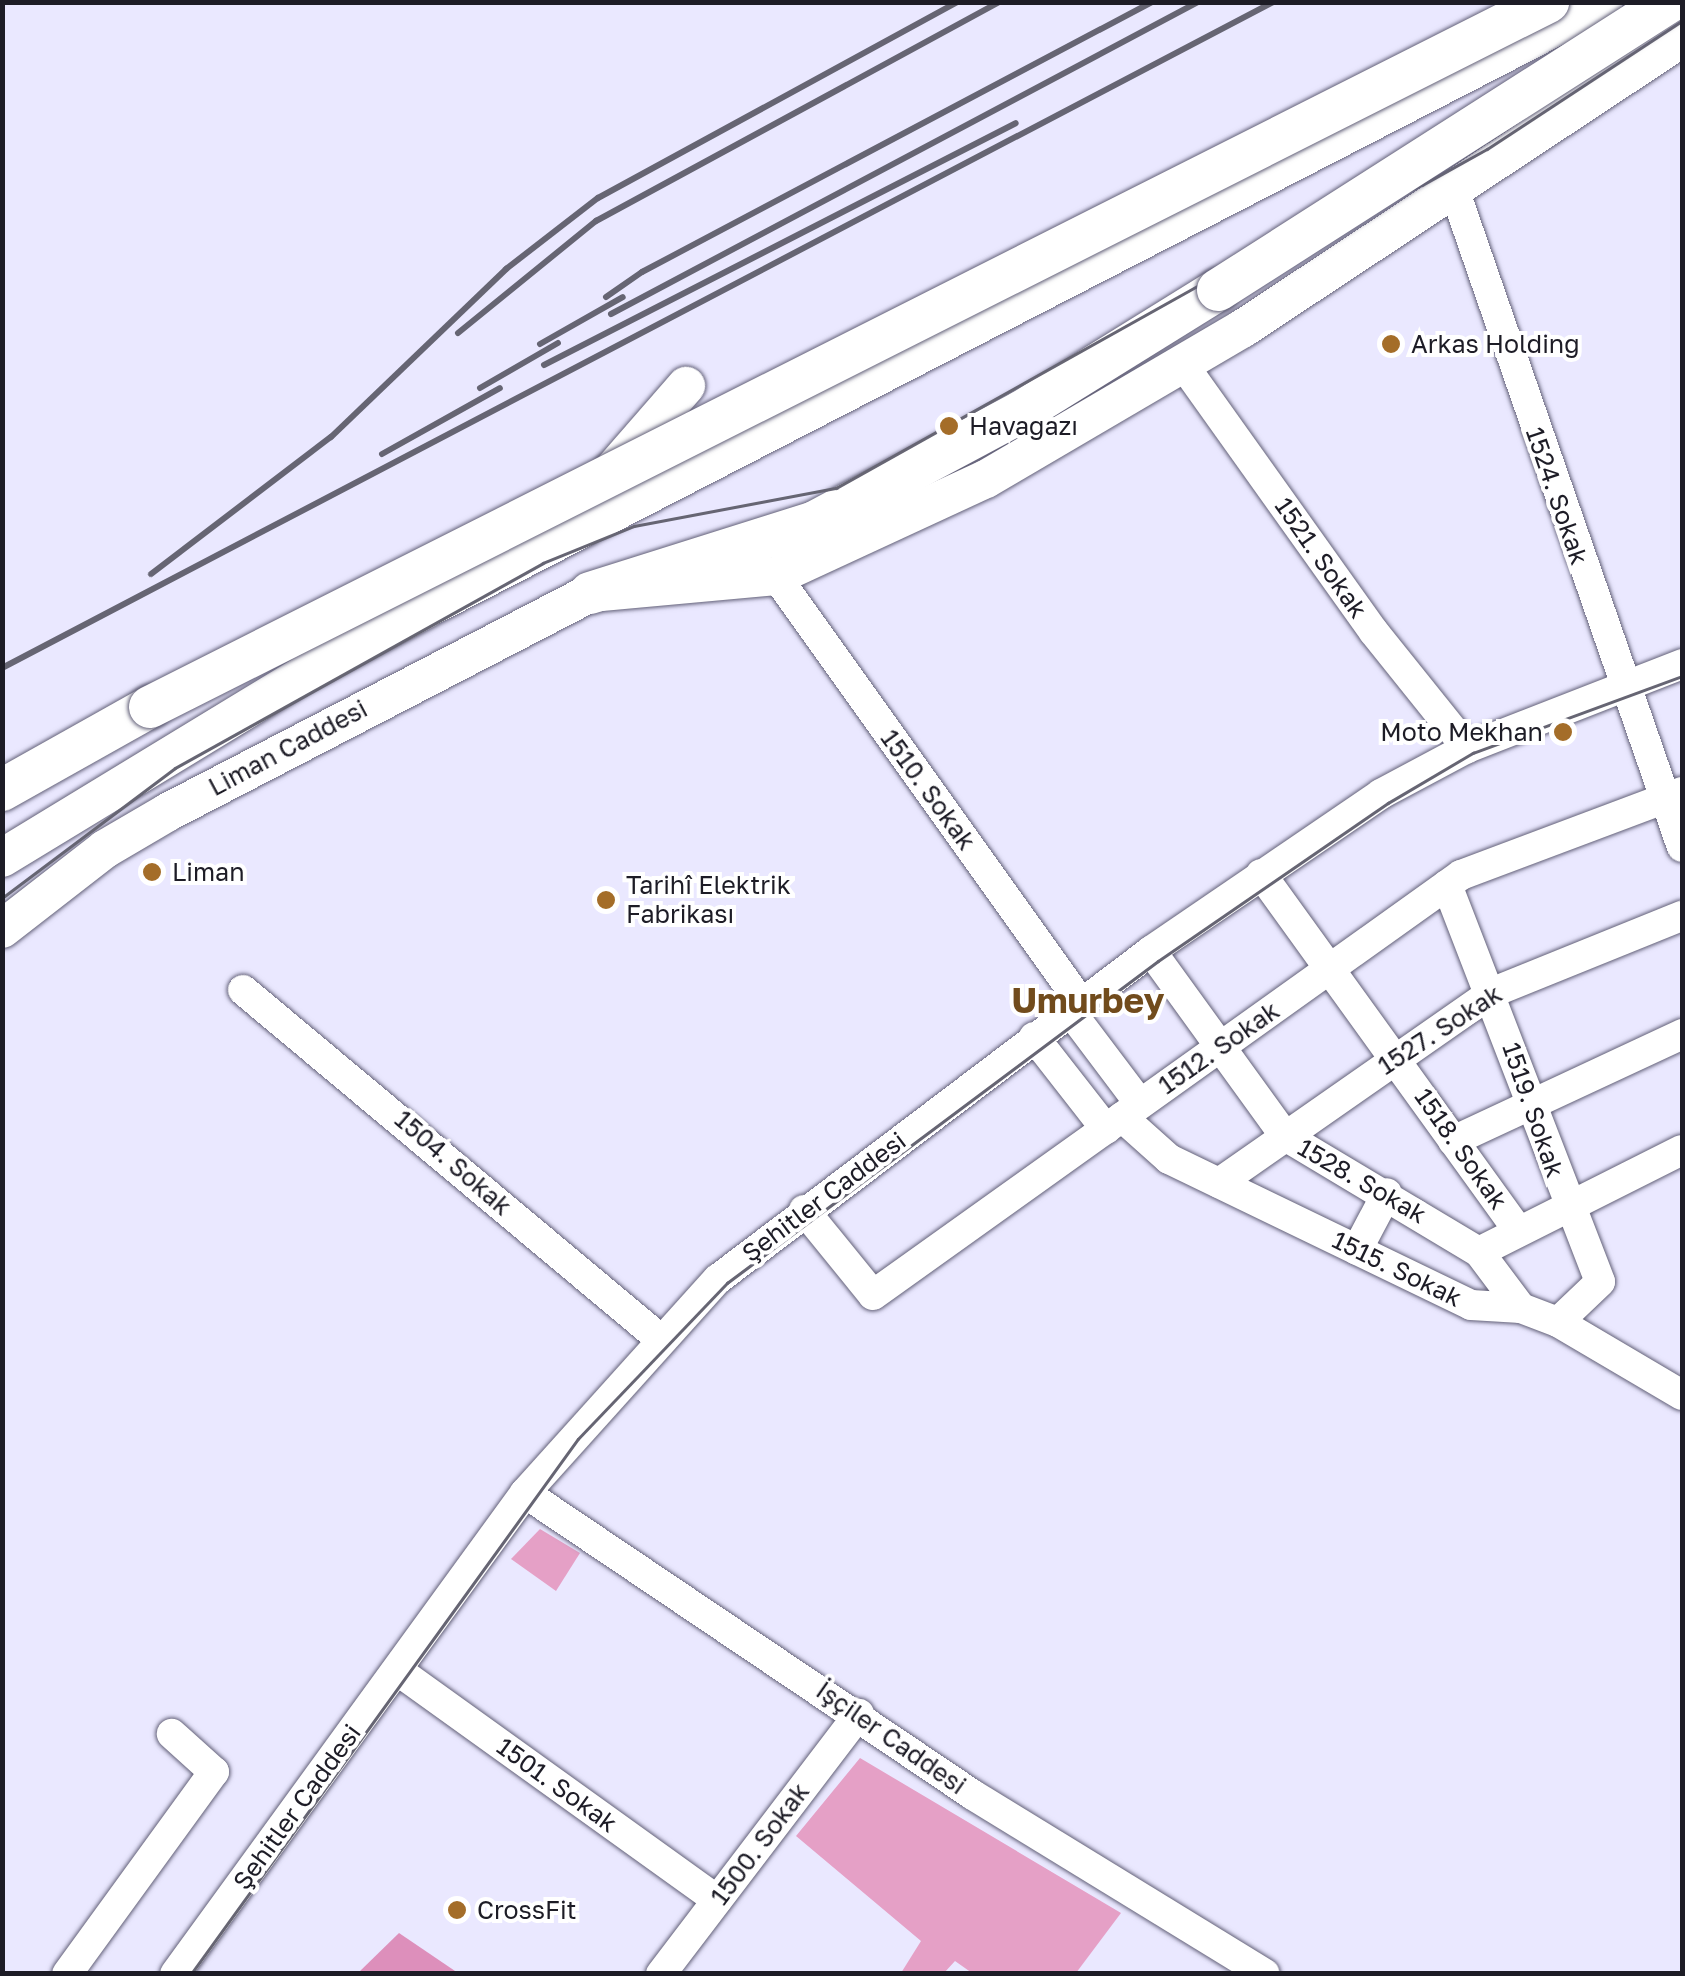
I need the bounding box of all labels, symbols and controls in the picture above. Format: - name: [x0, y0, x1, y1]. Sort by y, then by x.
- place label: Arkas Holding: [1411, 329, 1580, 359]
- marker: Arkas Holding: [1380, 333, 1402, 355]
- place label: Havagazı: [969, 411, 1078, 441]
- marker: Havagazı: [938, 415, 960, 437]
- street label: 1524. Sokak: [1519, 423, 1595, 569]
- street label: 1521. Sokak: [1269, 492, 1373, 624]
- street label: Liman Caddesi: [204, 694, 372, 802]
- place label: Moto Mekhan: [1380, 717, 1543, 747]
- marker: Moto Mekhan: [1552, 721, 1574, 743]
- street label: 1510. Sokak: [874, 724, 982, 856]
- place label: Liman: [172, 857, 245, 887]
- marker: Liman: [141, 861, 163, 883]
- place label: Tarihî Elektrik Fabrikası: [626, 871, 791, 930]
- marker: Tarihî Elektrik Fabrikası: [595, 889, 617, 911]
- district label: Umurbey: [1011, 979, 1165, 1021]
- street label: 1527. Sokak: [1373, 979, 1507, 1081]
- street label: 1512. Sokak: [1153, 996, 1285, 1100]
- street label: 1519. Sokak: [1496, 1039, 1570, 1181]
- street label: 1518. Sokak: [1408, 1083, 1514, 1215]
- street label: 1504. Sokak: [389, 1104, 517, 1222]
- street label: Şehitler Caddesi: [736, 1126, 912, 1268]
- street label: 1528. Sokak: [1292, 1132, 1432, 1230]
- street label: 1515. Sokak: [1327, 1225, 1467, 1313]
- street label: İşçiler Caddesi: [810, 1675, 972, 1801]
- street label: Şehitler Caddesi: [227, 1718, 367, 1896]
- street label: 1501. Sokak: [491, 1731, 623, 1839]
- street label: 1500. Sokak: [705, 1777, 815, 1911]
- place label: CrossFit: [477, 1895, 577, 1925]
- marker: CrossFit: [446, 1899, 468, 1921]

